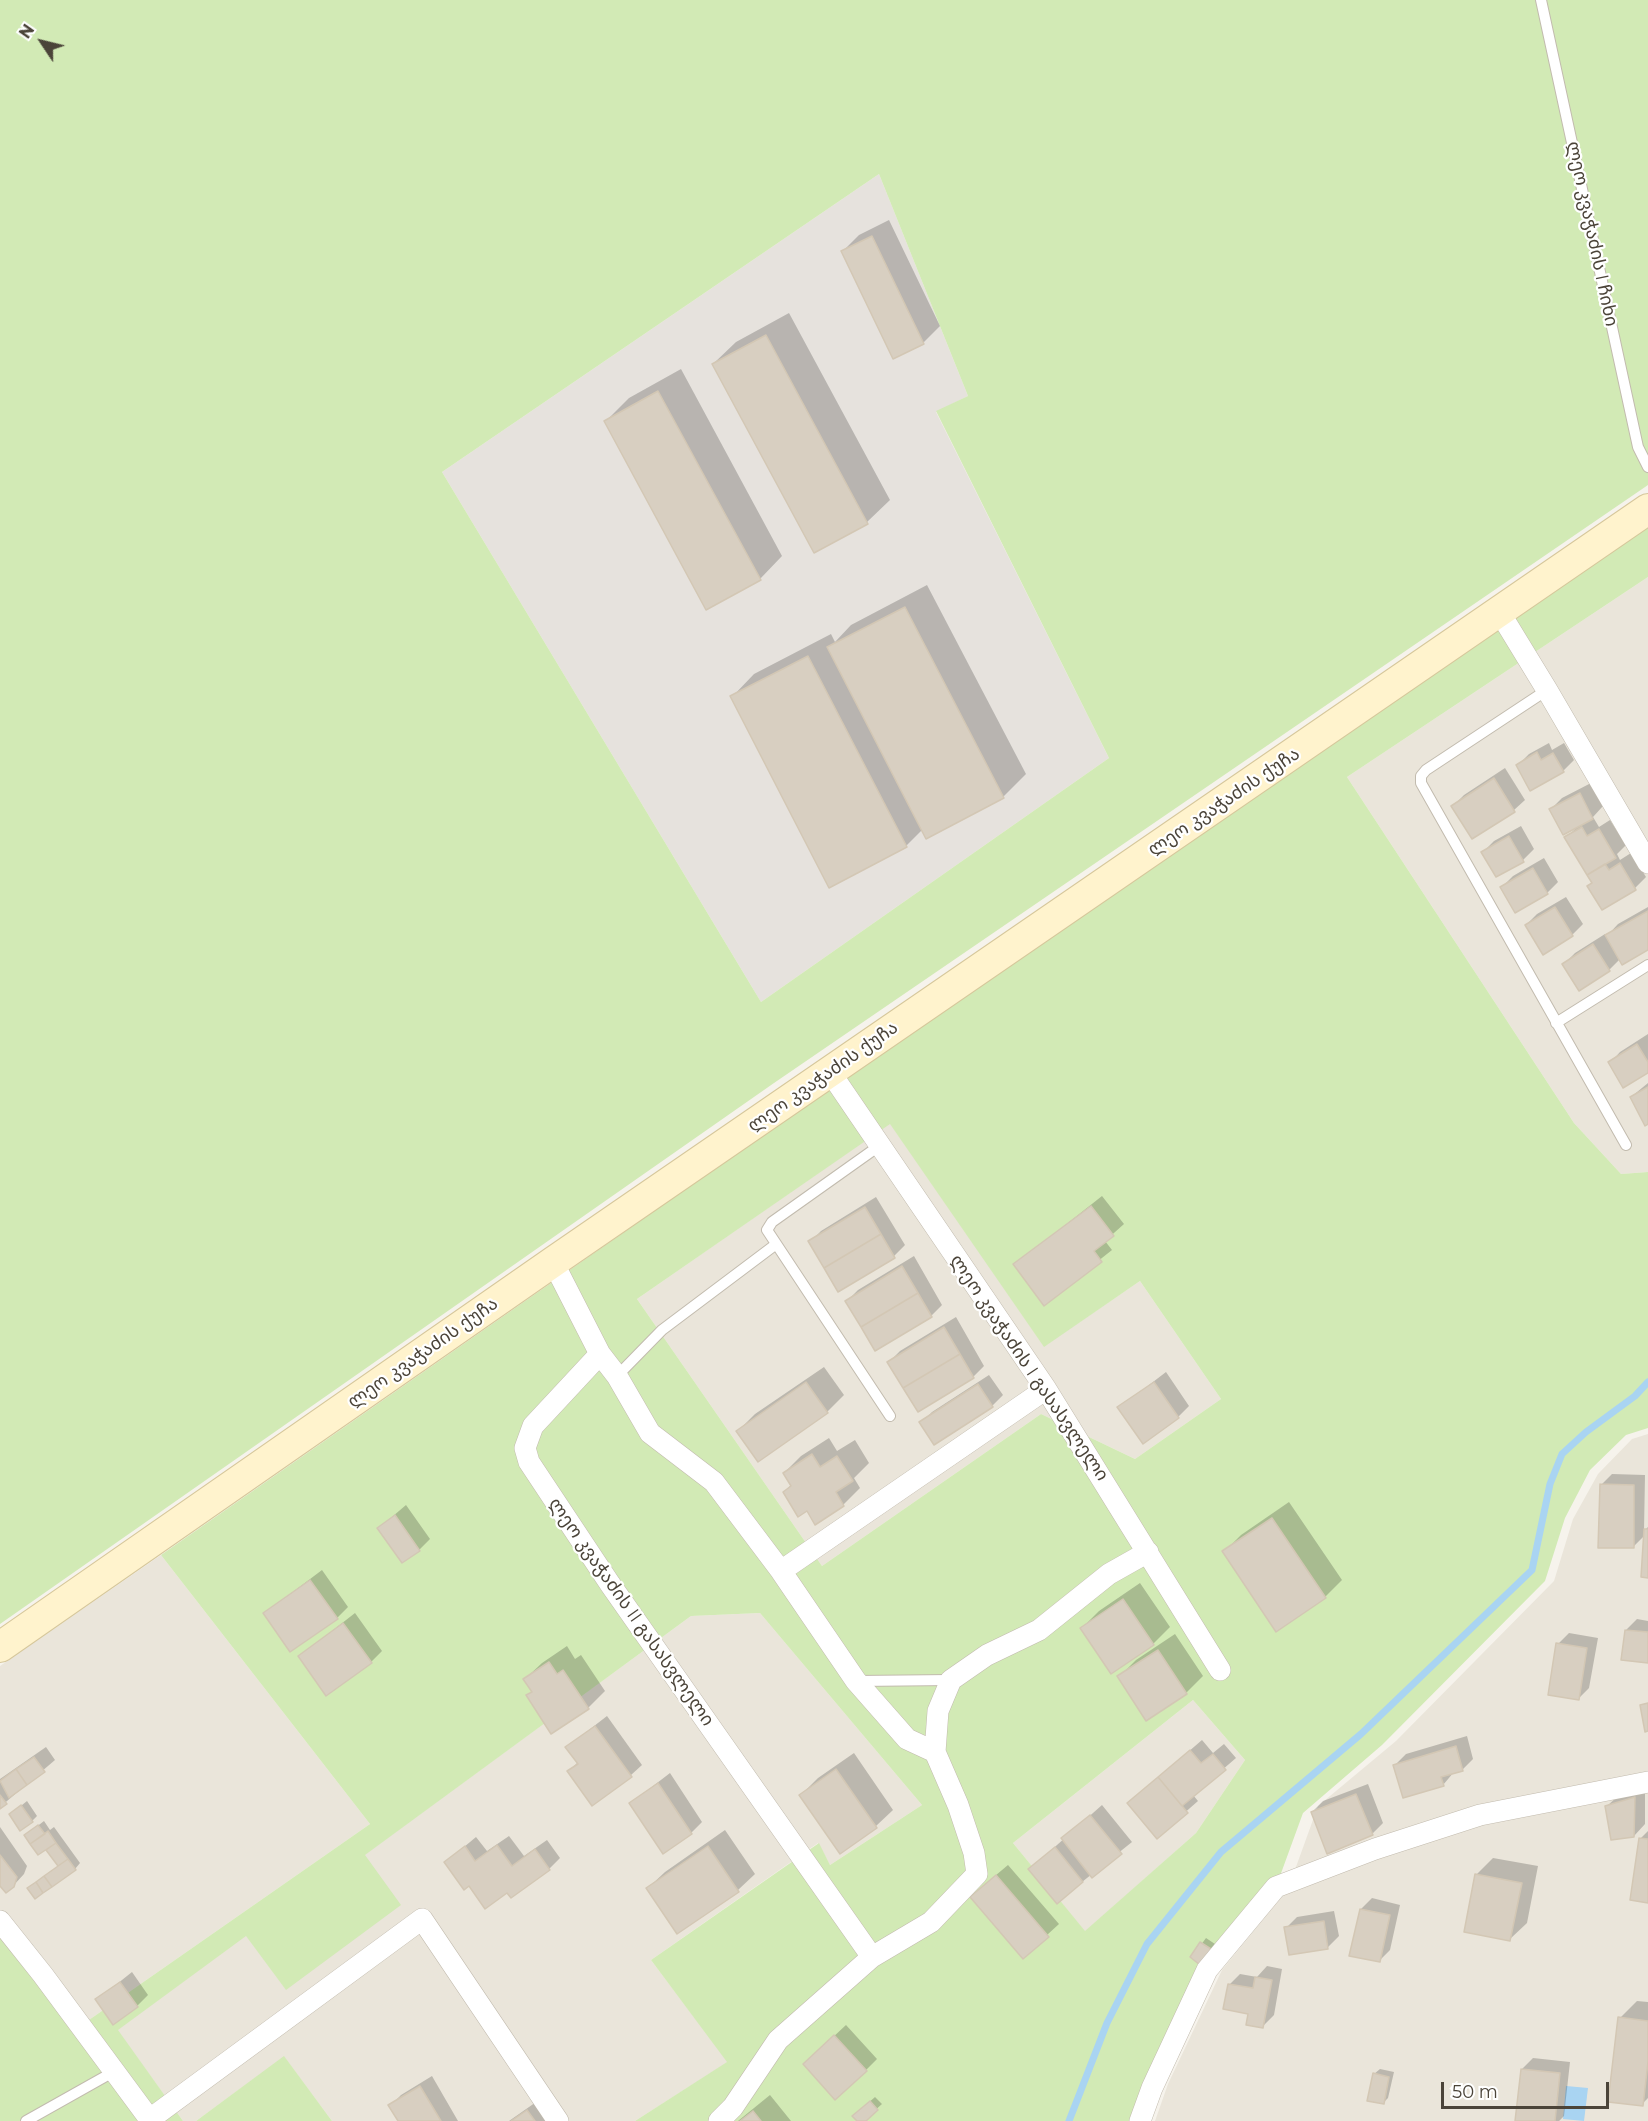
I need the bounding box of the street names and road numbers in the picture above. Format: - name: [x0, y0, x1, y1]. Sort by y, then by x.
- street label: ლეო კვაჭაძის I ჩიხი: [1562, 139, 1622, 329]
- street label: ლეო კვაჭაძის ქუჩა: [1144, 743, 1304, 861]
- street label: ლეო კვაჭაძის ქუჩა: [744, 1017, 902, 1137]
- street label: ლეო კვაჭაძის I გასასვლელი: [945, 1251, 1113, 1485]
- street label: ლეო კვაჭაძის ქუჩა: [344, 1293, 502, 1413]
- street label: ლეო კვაჭაძის II გასასვლელი: [544, 1494, 718, 1730]

